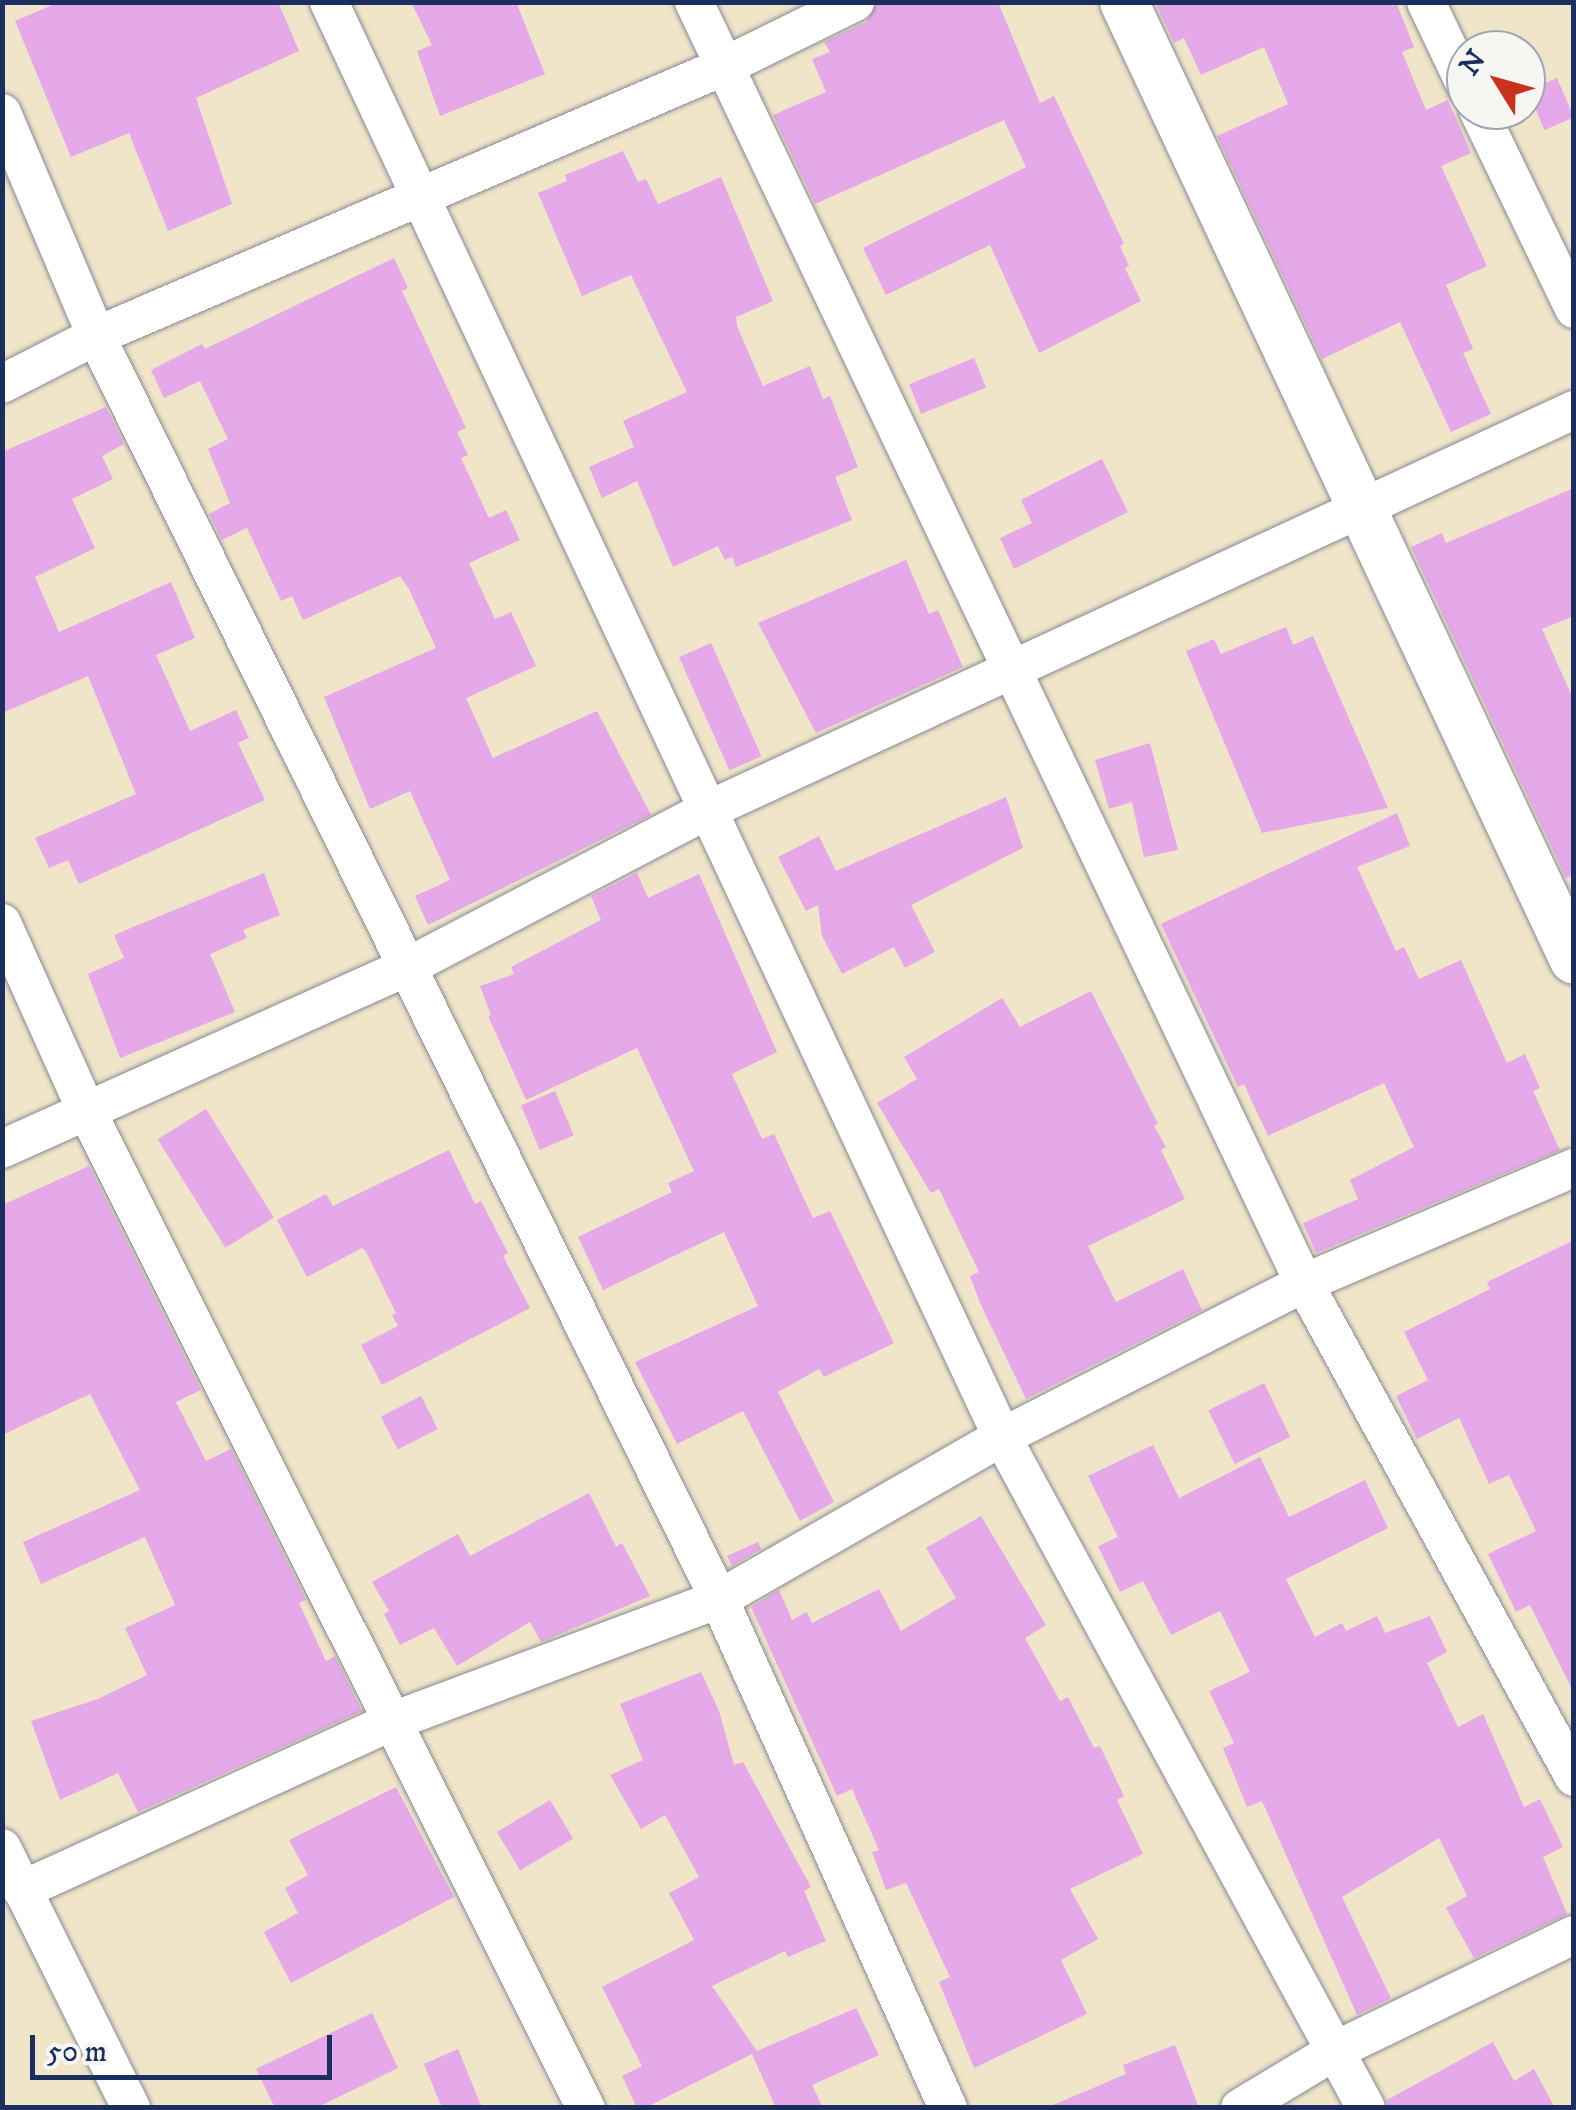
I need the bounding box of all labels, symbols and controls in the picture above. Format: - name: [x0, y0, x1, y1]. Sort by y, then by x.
- north arrow: [1446, 30, 1546, 130]
- text: N: [1452, 43, 1494, 83]
- scale bar: [35, 2015, 338, 2077]
- text: 50 m: [47, 2034, 107, 2071]

